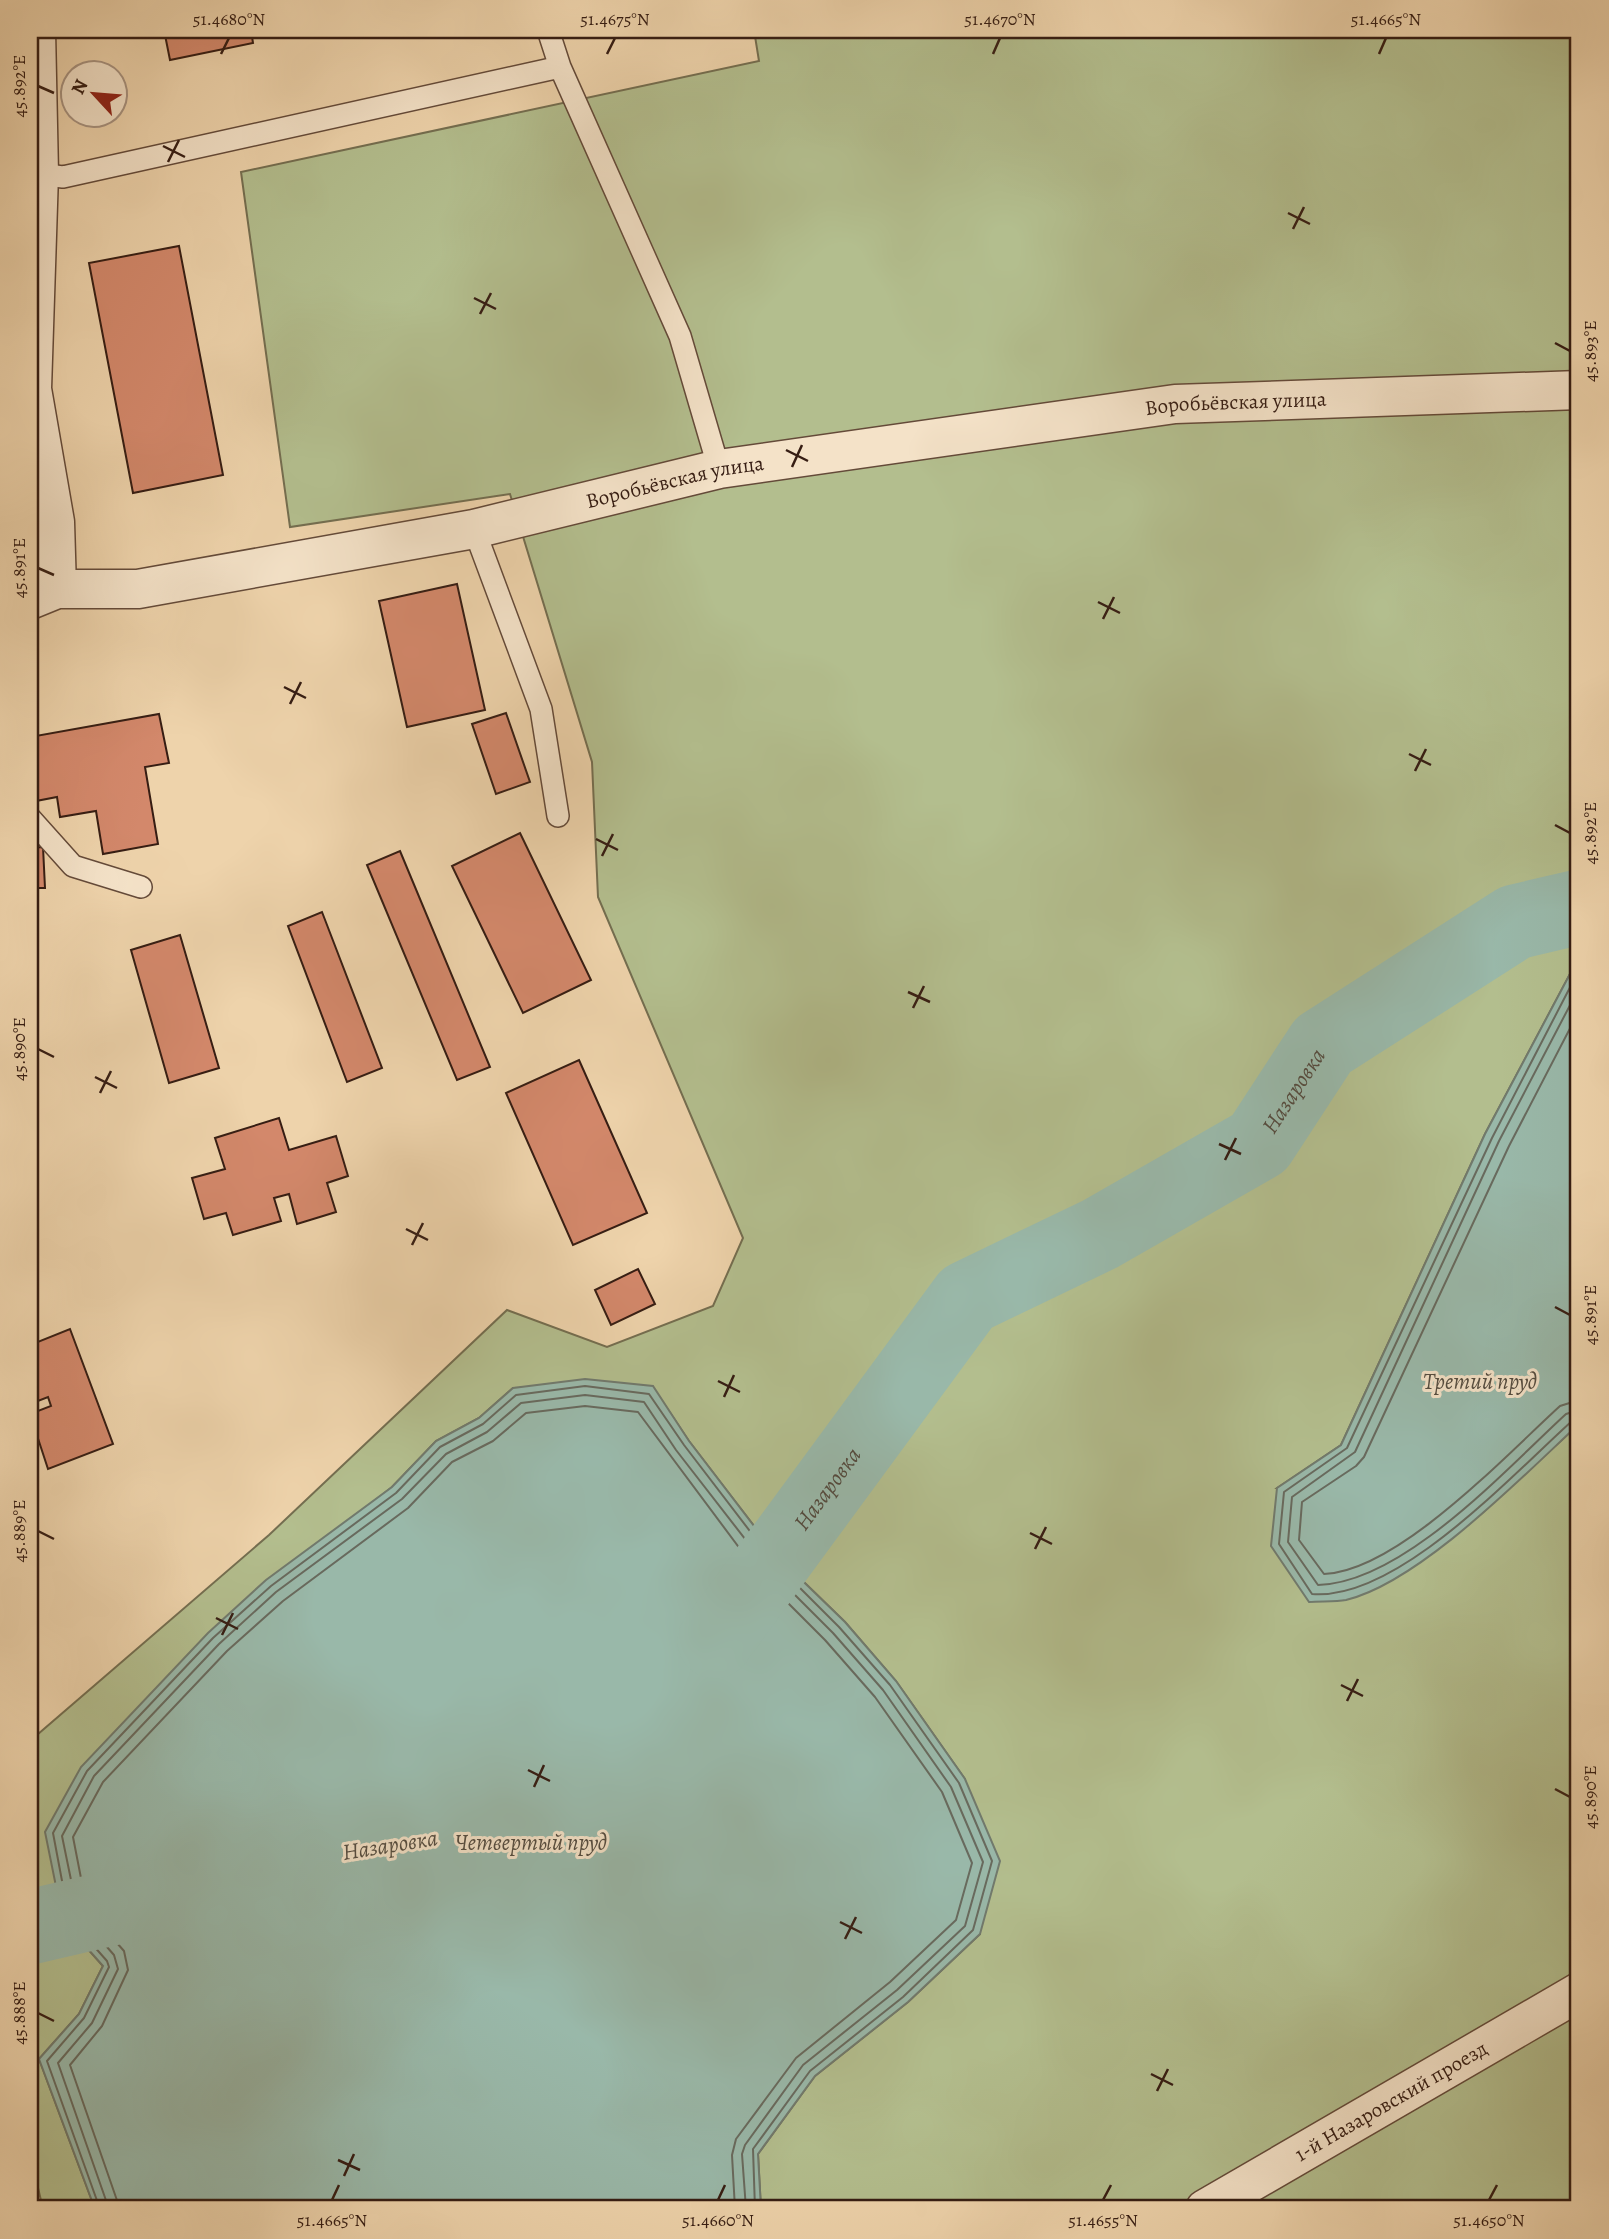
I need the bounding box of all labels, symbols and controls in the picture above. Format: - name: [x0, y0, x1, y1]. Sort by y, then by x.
- text: 51.4680°N: [193, 7, 265, 31]
- text: 51.4675°N: [580, 7, 650, 31]
- text: 51.4670°N: [964, 7, 1036, 31]
- text: 51.4665°N: [1351, 7, 1421, 31]
- text: 45.892°E: [7, 55, 31, 117]
- north arrow: [60, 60, 130, 130]
- text: N: [65, 75, 94, 99]
- text: 45.893°E: [1578, 320, 1602, 382]
- street label: Воробьёвская улица: [1143, 385, 1327, 422]
- street label: Воробьёвская улица: [583, 449, 766, 515]
- text: 45.891°E: [7, 538, 31, 598]
- text: 45.892°E: [1578, 802, 1602, 864]
- text: 45.890°E: [7, 1017, 31, 1081]
- water label: Назаровка: [1254, 1042, 1333, 1139]
- text: 45.891°E: [1578, 1285, 1602, 1345]
- water label: Третий пруд: [1423, 1366, 1537, 1397]
- water label: Назаровка: [786, 1441, 868, 1537]
- text: 45.889°E: [7, 1499, 31, 1563]
- text: 45.890°E: [1578, 1765, 1602, 1829]
- water label: Назаровка: [340, 1822, 440, 1868]
- water label: Четвертый пруд: [455, 1827, 607, 1858]
- text: 45.888°E: [7, 1981, 31, 2045]
- street label: 1-й Назаровский проезд: [1289, 2034, 1492, 2168]
- text: 51.4665°N: [297, 2208, 367, 2232]
- text: 51.4660°N: [682, 2208, 754, 2232]
- text: 51.4655°N: [1068, 2208, 1138, 2232]
- text: 51.4650°N: [1453, 2208, 1525, 2232]

